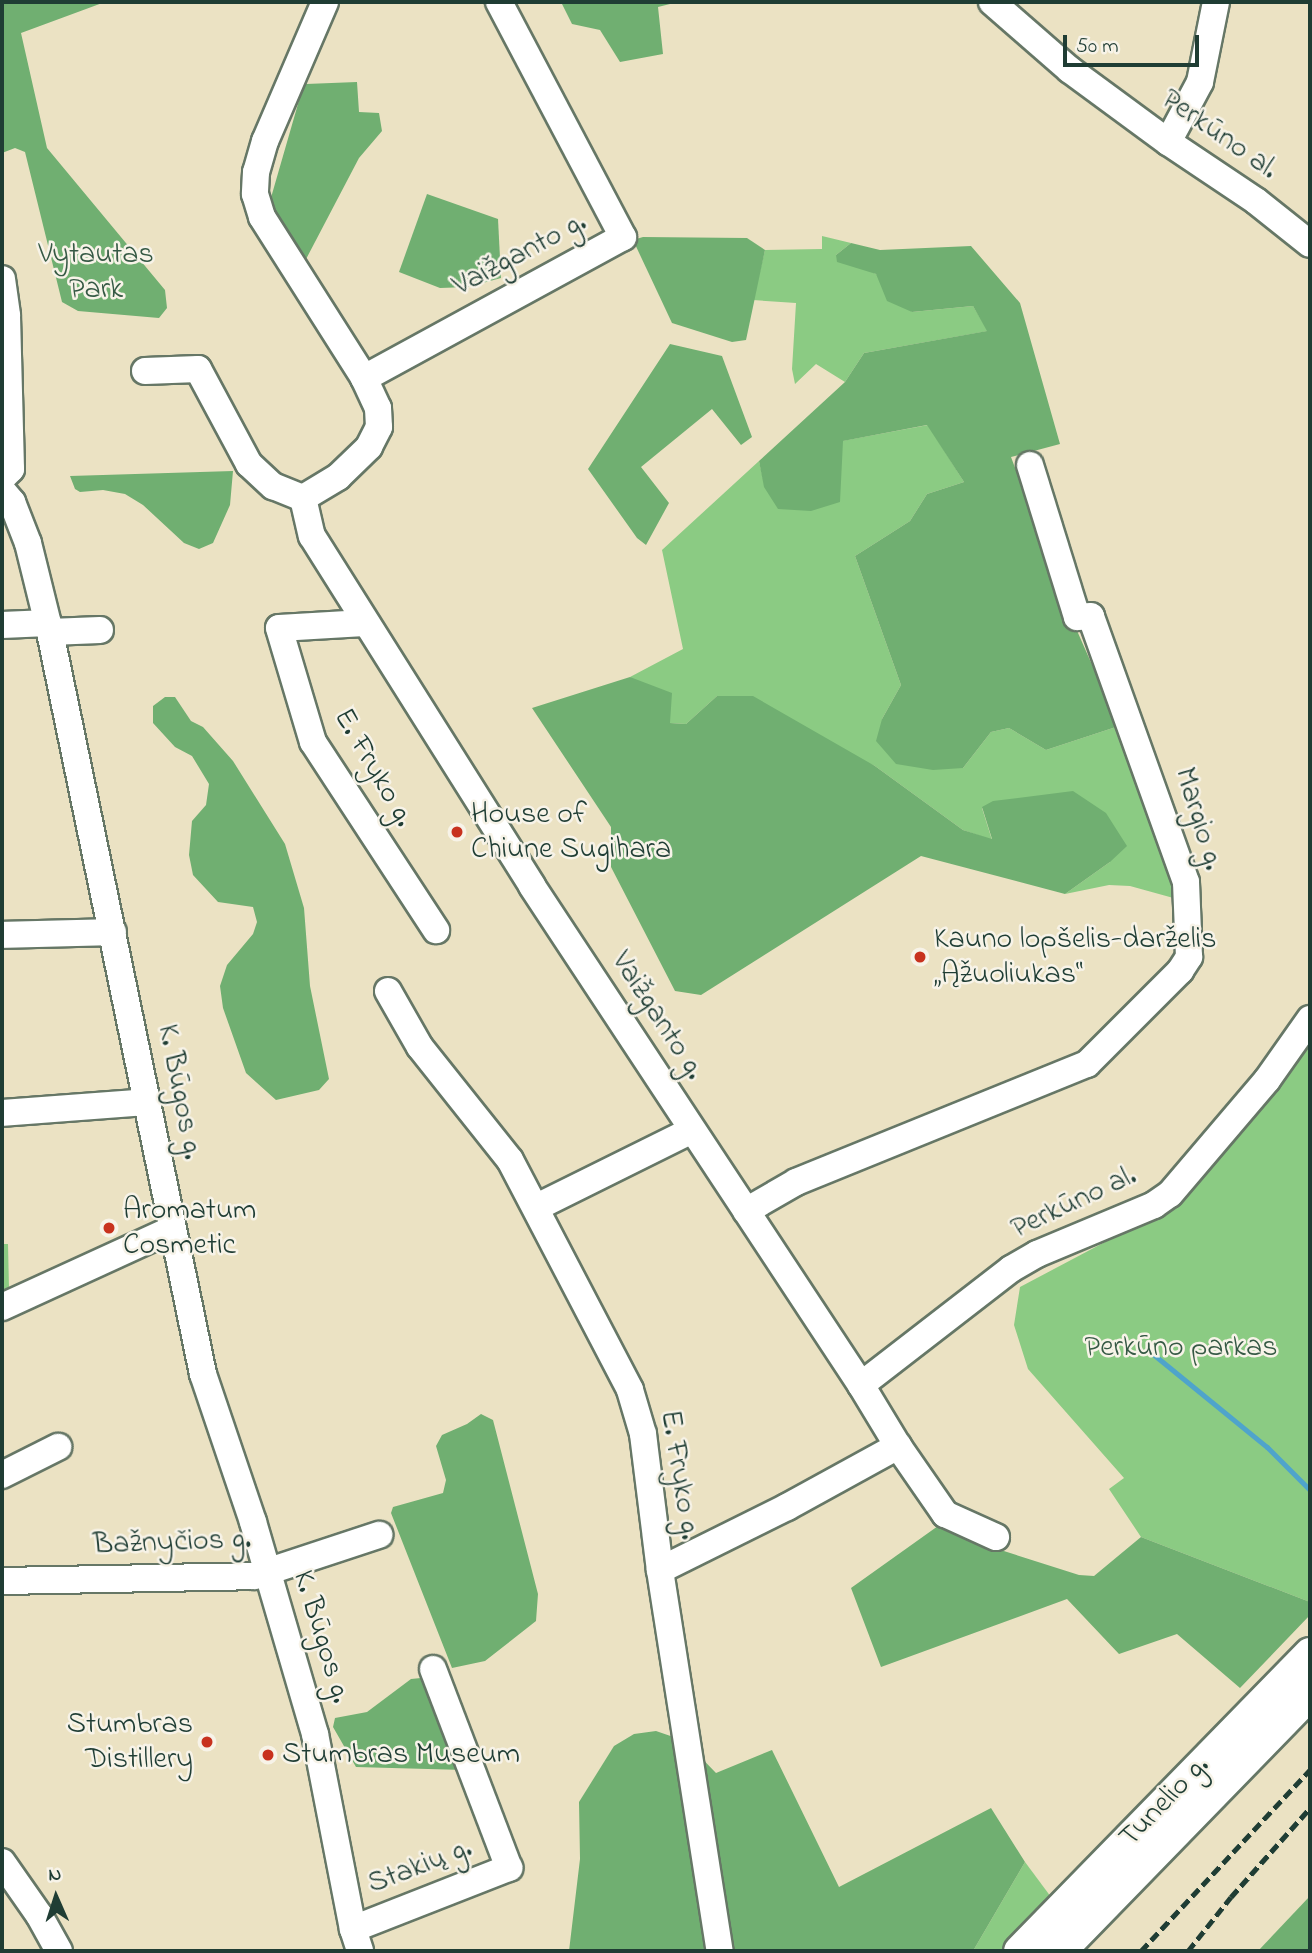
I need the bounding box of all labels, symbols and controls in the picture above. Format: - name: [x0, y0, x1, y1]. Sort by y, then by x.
- scale bar: [1067, 21, 1204, 65]
- text: 50 m: [1076, 32, 1119, 62]
- street label: Perkūno al.: [1154, 82, 1284, 188]
- street label: Vaižganto g.: [447, 205, 593, 305]
- park label: Vytautas Park: [38, 237, 154, 308]
- street label: E. Fryko g.: [325, 702, 421, 834]
- street label: Margio g.: [1165, 763, 1231, 875]
- place label: House of Chiune Sugihara: [471, 797, 671, 868]
- marker: House of Chiune Sugihara: [449, 824, 465, 840]
- place label: Kauno lopšelis-darželis „Ąžuoliukas“: [934, 922, 1216, 992]
- street label: Vaižganto g.: [602, 945, 712, 1087]
- marker: Kauno lopšelis-darželis „Ąžuoliukas“: [912, 949, 928, 965]
- street label: K. Būgos g.: [148, 1021, 210, 1163]
- street label: Perkūno al.: [1006, 1158, 1142, 1248]
- place label: Aromatum Cosmetic: [123, 1193, 256, 1264]
- marker: Aromatum Cosmetic: [101, 1220, 117, 1236]
- park label: Perkūno parkas: [1085, 1330, 1277, 1366]
- street label: E. Fryko g.: [651, 1408, 707, 1542]
- street label: Bažnyčios g.: [92, 1522, 252, 1564]
- street label: K. Būgos g.: [284, 1566, 358, 1708]
- place label: Stumbras Distillery: [67, 1707, 193, 1778]
- marker: Stumbras Distillery: [199, 1734, 215, 1750]
- place label: Stumbras Museum: [282, 1737, 520, 1773]
- marker: Stumbras Museum: [260, 1747, 276, 1763]
- street label: Tunelio g.: [1113, 1749, 1217, 1855]
- street label: Stakių g.: [363, 1831, 477, 1903]
- north arrow: [21, 1862, 91, 1932]
- text: N: [48, 1862, 62, 1889]

